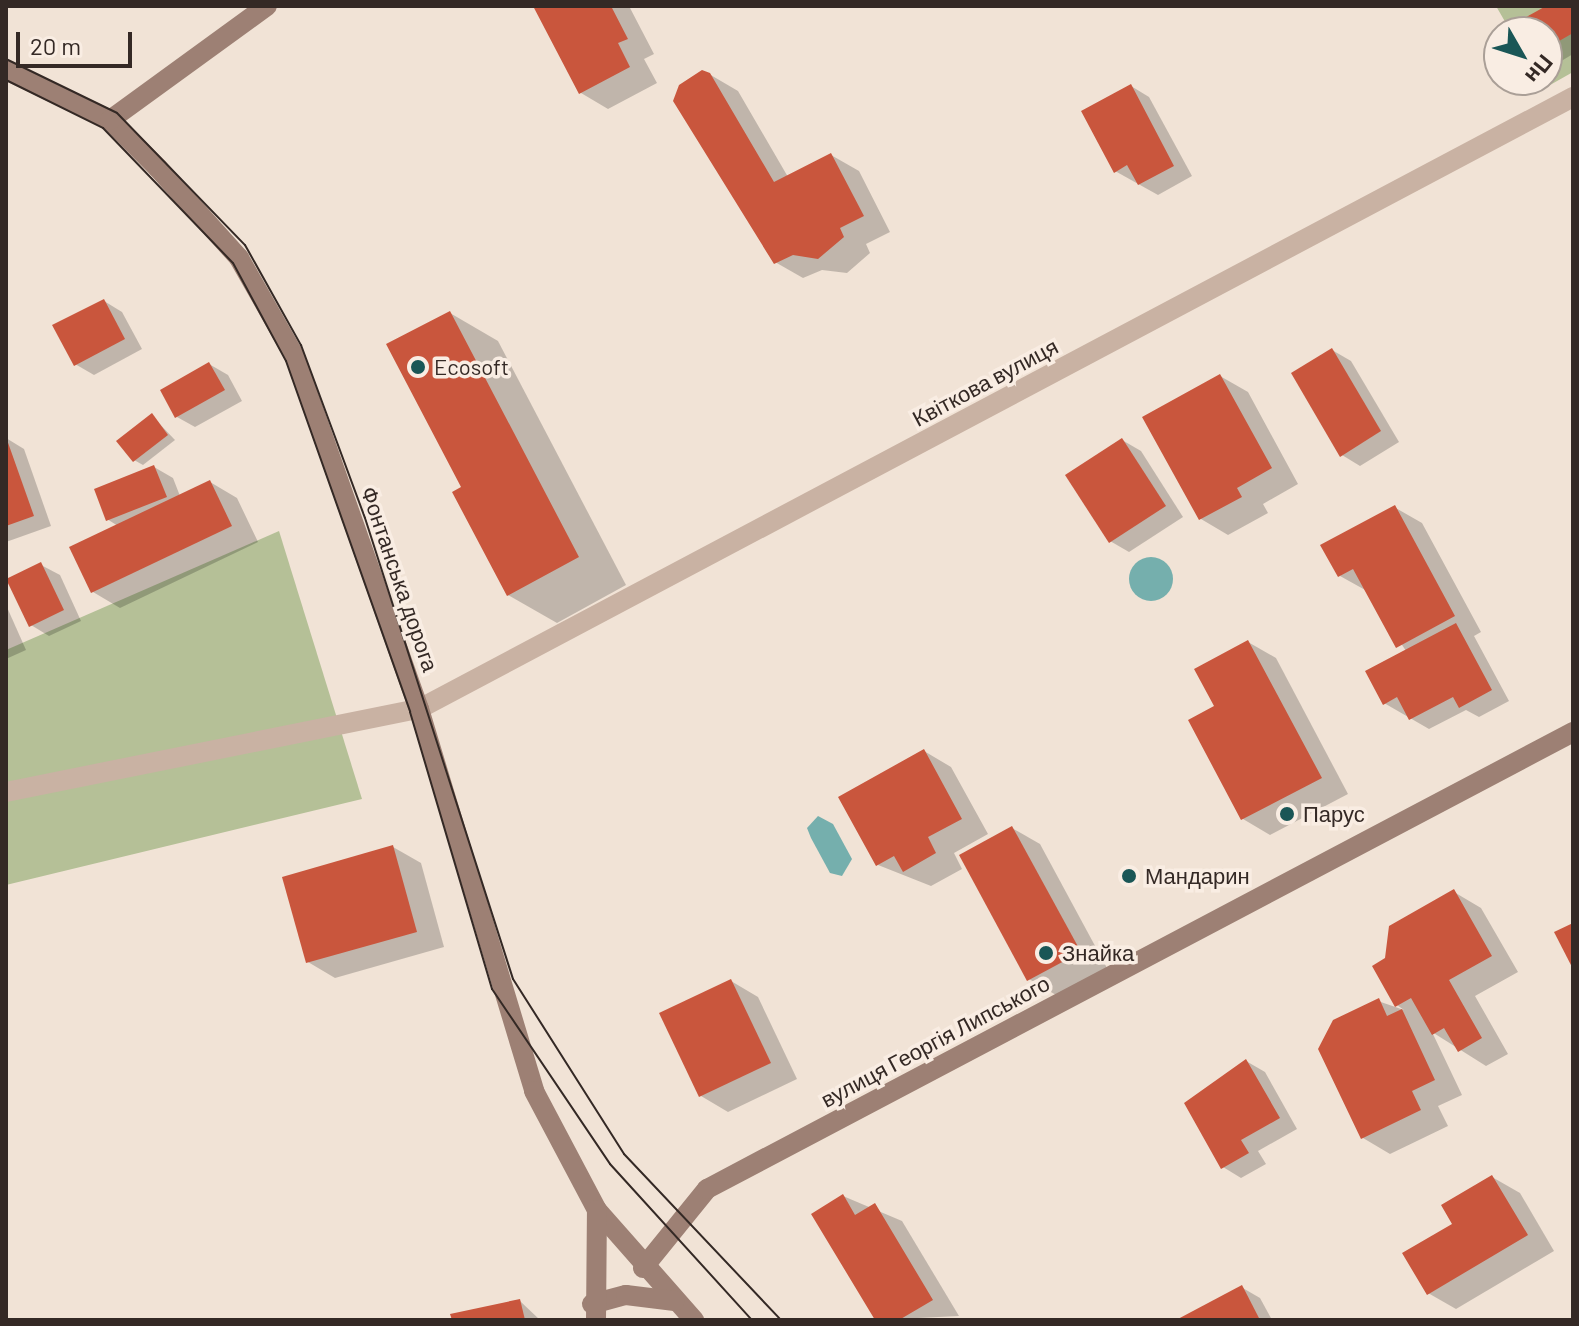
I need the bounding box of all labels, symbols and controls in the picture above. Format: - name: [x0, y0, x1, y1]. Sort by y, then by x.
- scale bar: [20, 16, 136, 66]
- north arrow: [1483, 16, 1563, 96]
- text: 20 m: [30, 31, 81, 60]
- text: Пн: [1521, 50, 1559, 89]
- street label: Квіткова вулиця: [908, 333, 1062, 431]
- place label: Ecosoft: [434, 354, 509, 380]
- marker: Ecosoft: [409, 358, 427, 376]
- street label: Фонтанська дорога: [356, 483, 444, 675]
- place label: Парус: [1303, 801, 1365, 827]
- marker: Парус: [1278, 805, 1296, 823]
- place label: Мандарин: [1145, 863, 1250, 889]
- marker: Мандарин: [1120, 867, 1138, 885]
- place label: Знайка: [1062, 940, 1134, 966]
- marker: Знайка: [1037, 944, 1055, 962]
- street label: вулиця Георгія Липського: [816, 969, 1054, 1113]

